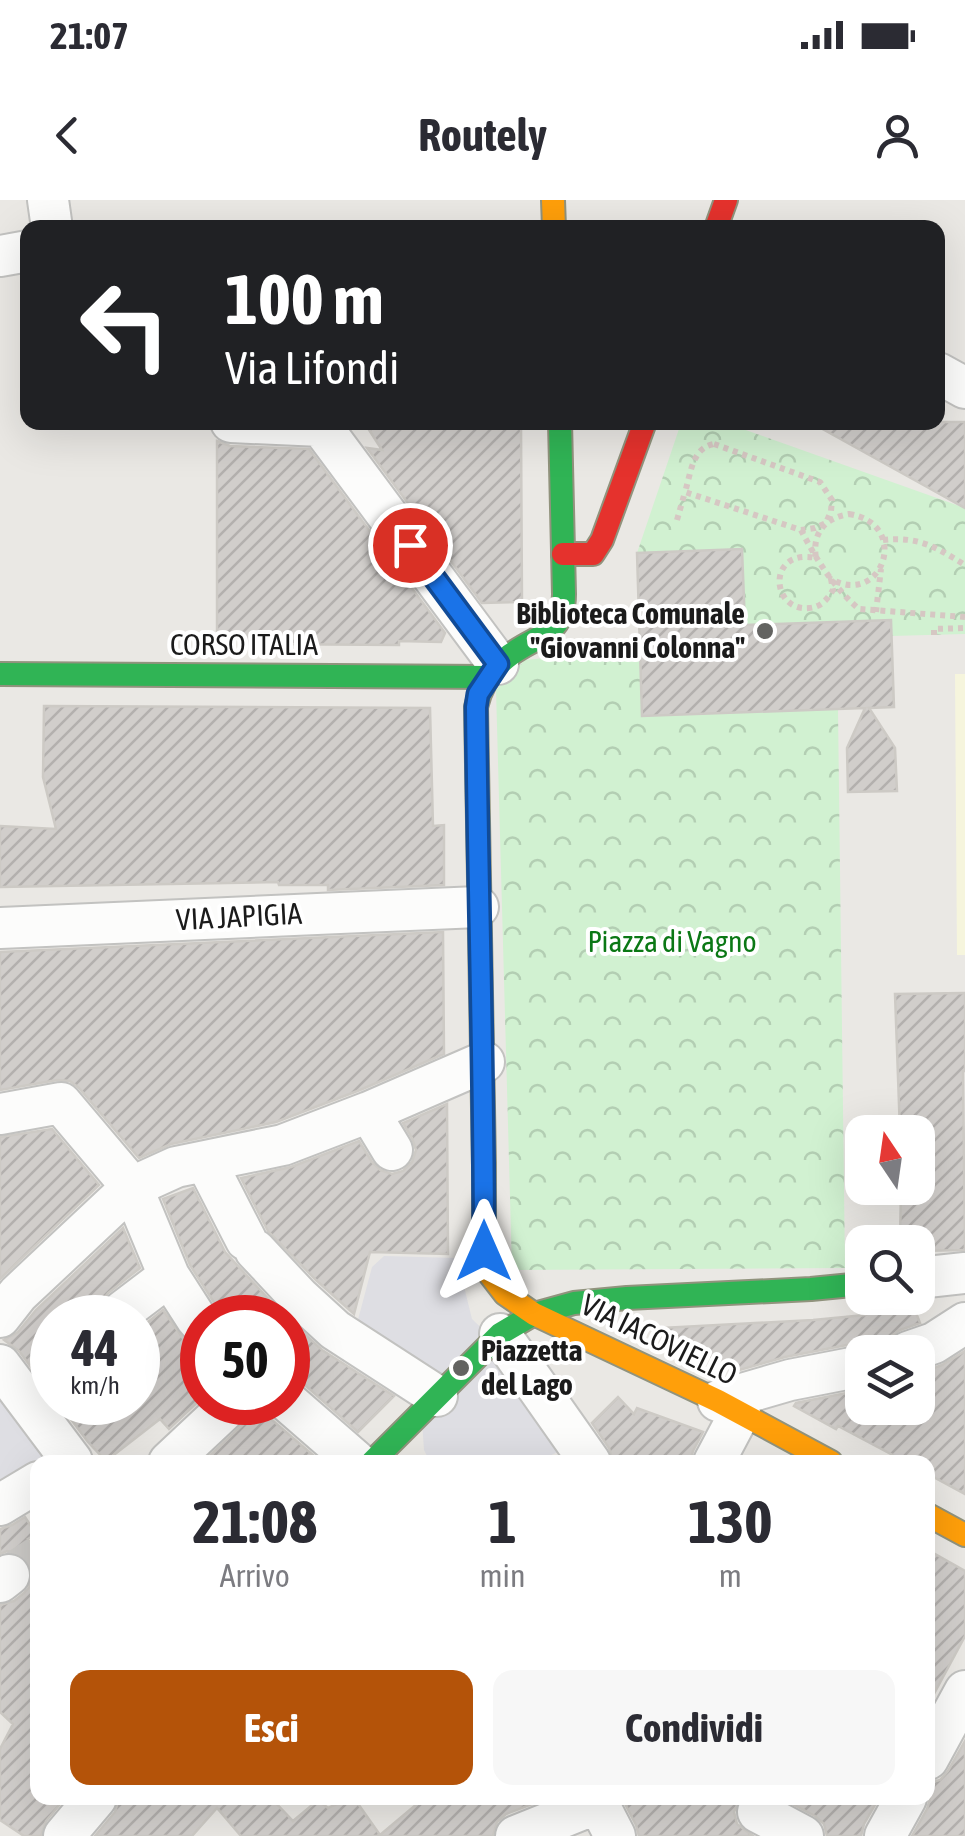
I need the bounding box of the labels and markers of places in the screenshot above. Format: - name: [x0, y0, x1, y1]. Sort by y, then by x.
- pin: [368, 503, 453, 588]
- place label: Biblioteca Comunale "Giovanni Colonna": [516, 596, 745, 664]
- marker: Biblioteca Comunale "Giovanni Colonna": [754, 620, 776, 642]
- place label: Piazzetta del Lago: [481, 1333, 582, 1401]
- marker: Piazzetta del Lago: [450, 1357, 472, 1379]

